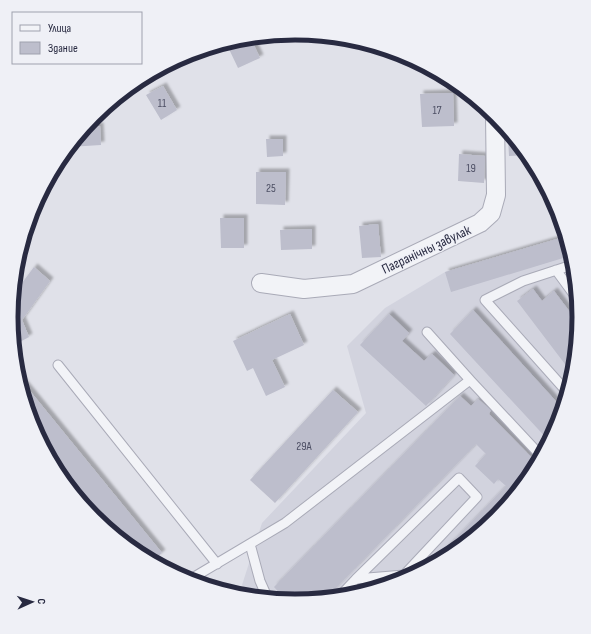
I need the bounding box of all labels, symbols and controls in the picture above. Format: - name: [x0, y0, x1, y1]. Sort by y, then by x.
- legend: [12, 12, 142, 64]
- text: Улица: [48, 21, 72, 36]
- text: Здание: [48, 41, 78, 56]
- house number: 11: [158, 96, 167, 111]
- house number: 17: [433, 103, 442, 118]
- house number: 19: [466, 161, 476, 176]
- house number: 25: [266, 181, 276, 196]
- street label: Пагранічны завулак: [379, 221, 474, 278]
- house number: 29А: [296, 439, 313, 454]
- north arrow: [12, 582, 52, 622]
- text: С: [35, 598, 48, 605]

